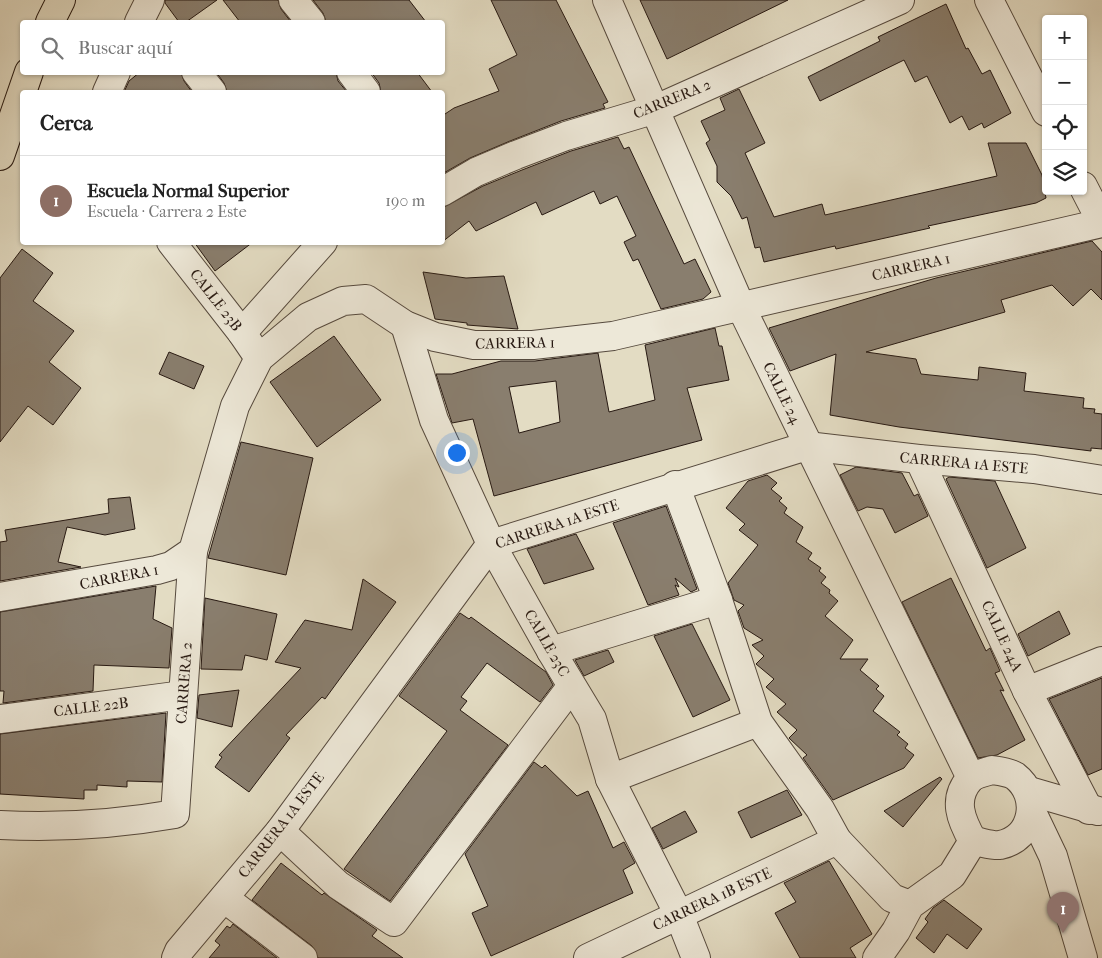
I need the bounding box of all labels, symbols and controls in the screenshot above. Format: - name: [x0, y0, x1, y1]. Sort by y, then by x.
- map controls: [1042, 15, 1087, 195]
- button: +: [1042, 15, 1087, 60]
- search box: [20, 20, 445, 75]
- icon: search: [38, 34, 66, 62]
- text: Buscar aquí: [78, 37, 172, 59]
- button: −: [1042, 60, 1087, 105]
- street label: CARRERA 2: [630, 75, 714, 123]
- button: locate: [1042, 105, 1087, 150]
- text: Cerca: [40, 111, 92, 135]
- button: layers: [1042, 150, 1087, 195]
- text: Escuela Normal Superior: [87, 180, 289, 202]
- text: 1: [53, 191, 59, 210]
- text: 190 m: [385, 191, 425, 210]
- text: Escuela · Carrera 2 Este: [87, 202, 247, 221]
- street label: CARRERA 1: [870, 249, 952, 285]
- street label: CALLE 23B: [186, 265, 246, 335]
- street label: CARRERA 1: [475, 333, 555, 353]
- street label: CALLE 24: [759, 359, 805, 428]
- your location: [444, 440, 470, 466]
- street label: CARRERA 1A ESTE: [899, 448, 1029, 478]
- street label: CARRERA 1A ESTE: [493, 496, 621, 552]
- street label: CARRERA 1: [78, 561, 160, 593]
- street label: CALLE 24A: [978, 598, 1026, 675]
- street label: CALLE 23C: [521, 606, 573, 680]
- street label: CARRERA 2: [172, 641, 196, 725]
- street label: CALLE 22B: [52, 693, 130, 721]
- street label: CARRERA 1A ESTE: [234, 769, 328, 881]
- street label: CARRERA 1B ESTE: [650, 864, 774, 934]
- pin: 1: [1047, 892, 1079, 933]

